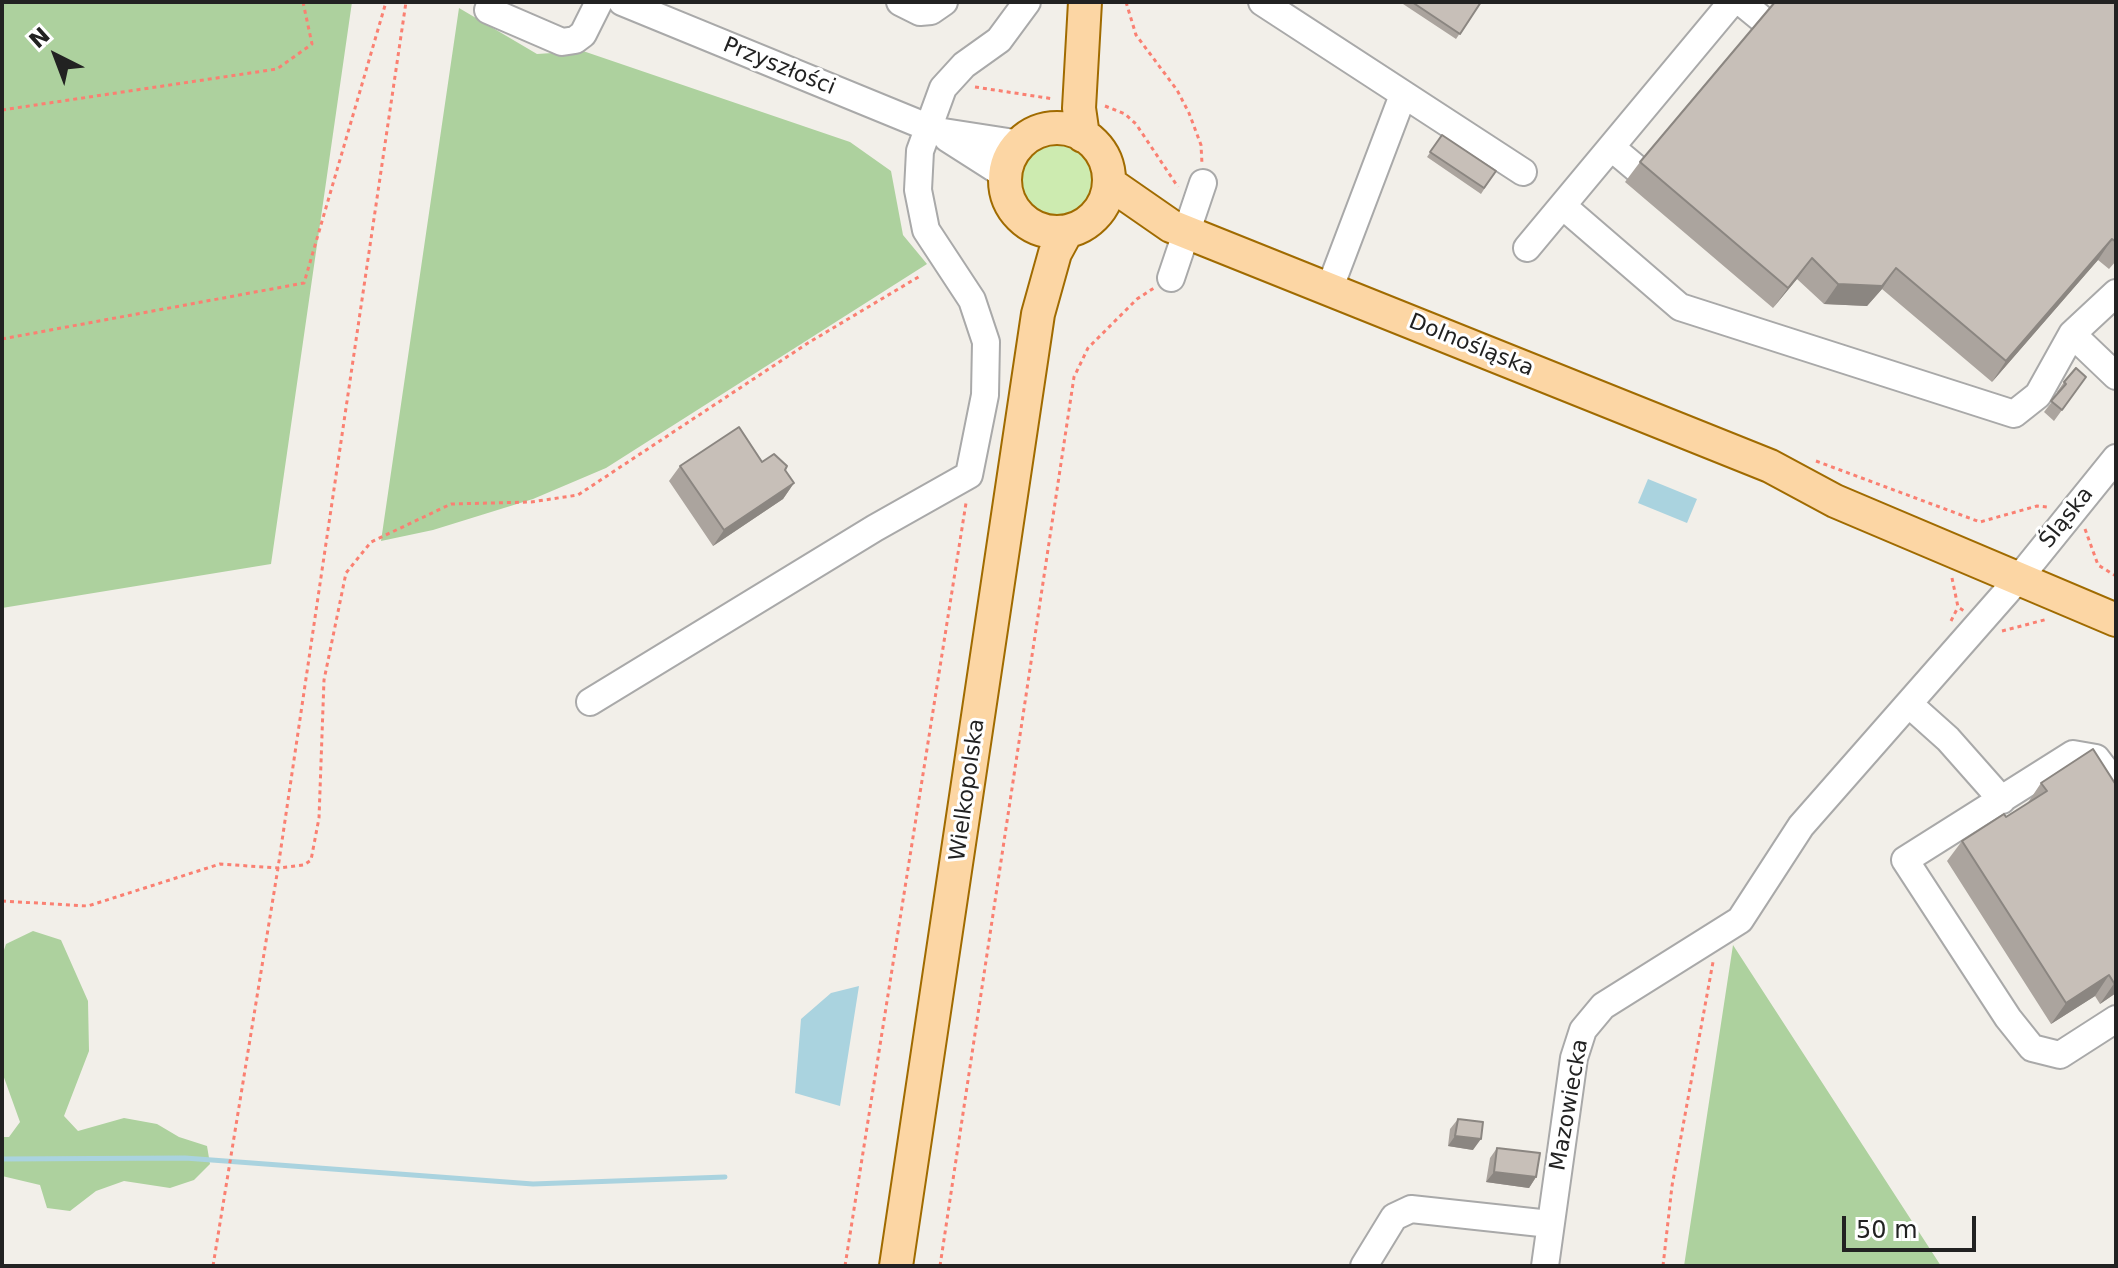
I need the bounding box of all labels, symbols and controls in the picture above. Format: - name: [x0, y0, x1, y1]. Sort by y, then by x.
- north arrow: [16, 16, 96, 96]
- text: N: [24, 22, 55, 53]
- street label: Przyszłości: [719, 32, 839, 102]
- street label: Dolnośląska: [1405, 309, 1537, 383]
- street label: Śląska: [2034, 482, 2100, 554]
- street label: Wielkopolska: [945, 717, 991, 863]
- street label: Mazowiecka: [1545, 1037, 1595, 1173]
- scale bar: [1846, 1200, 1980, 1250]
- text: 50 m: [1856, 1216, 1918, 1244]

